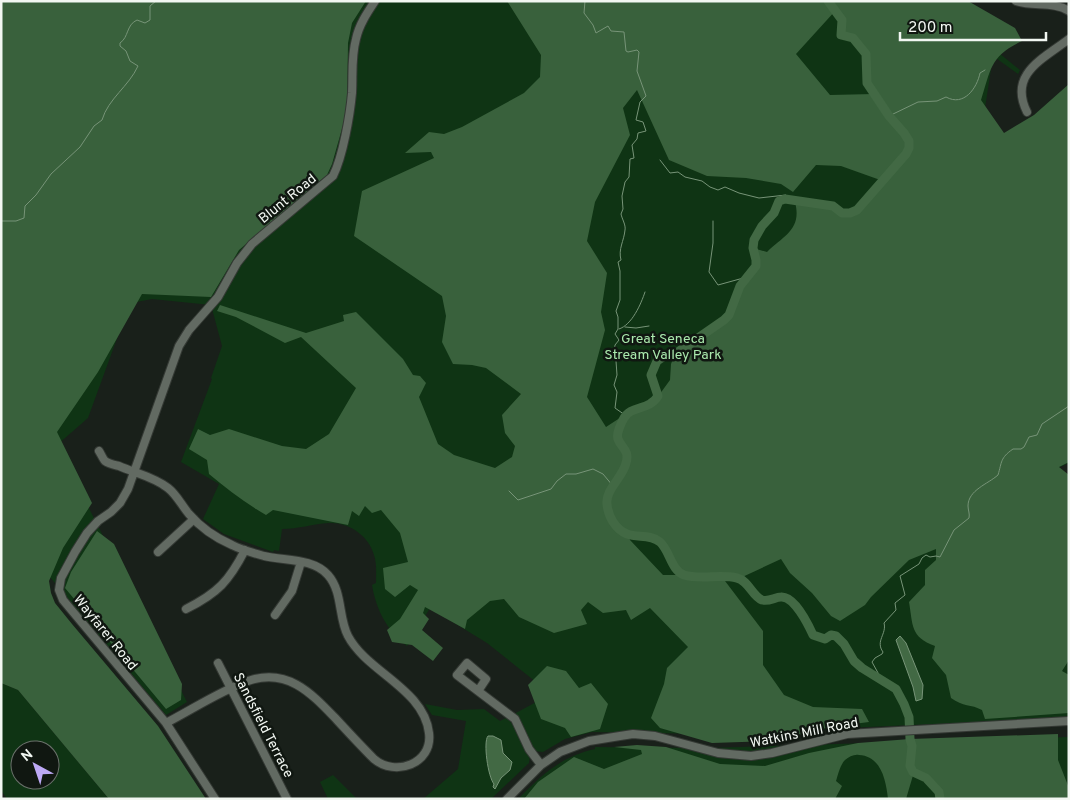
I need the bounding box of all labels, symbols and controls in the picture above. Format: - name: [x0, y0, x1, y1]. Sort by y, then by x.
- scale bar: [900, 10, 1046, 42]
- text: 200 m: [908, 19, 953, 38]
- street label: Blunt Road: [256, 171, 320, 228]
- park label: Great Seneca Stream Valley Park: [604, 331, 722, 364]
- street label: Wayfarer Road: [69, 592, 140, 674]
- street label: Sandsfield Terrace: [229, 670, 296, 781]
- street label: Watkins Mill Road: [749, 715, 860, 752]
- north arrow: [10, 740, 60, 790]
- text: N: [18, 746, 37, 766]

